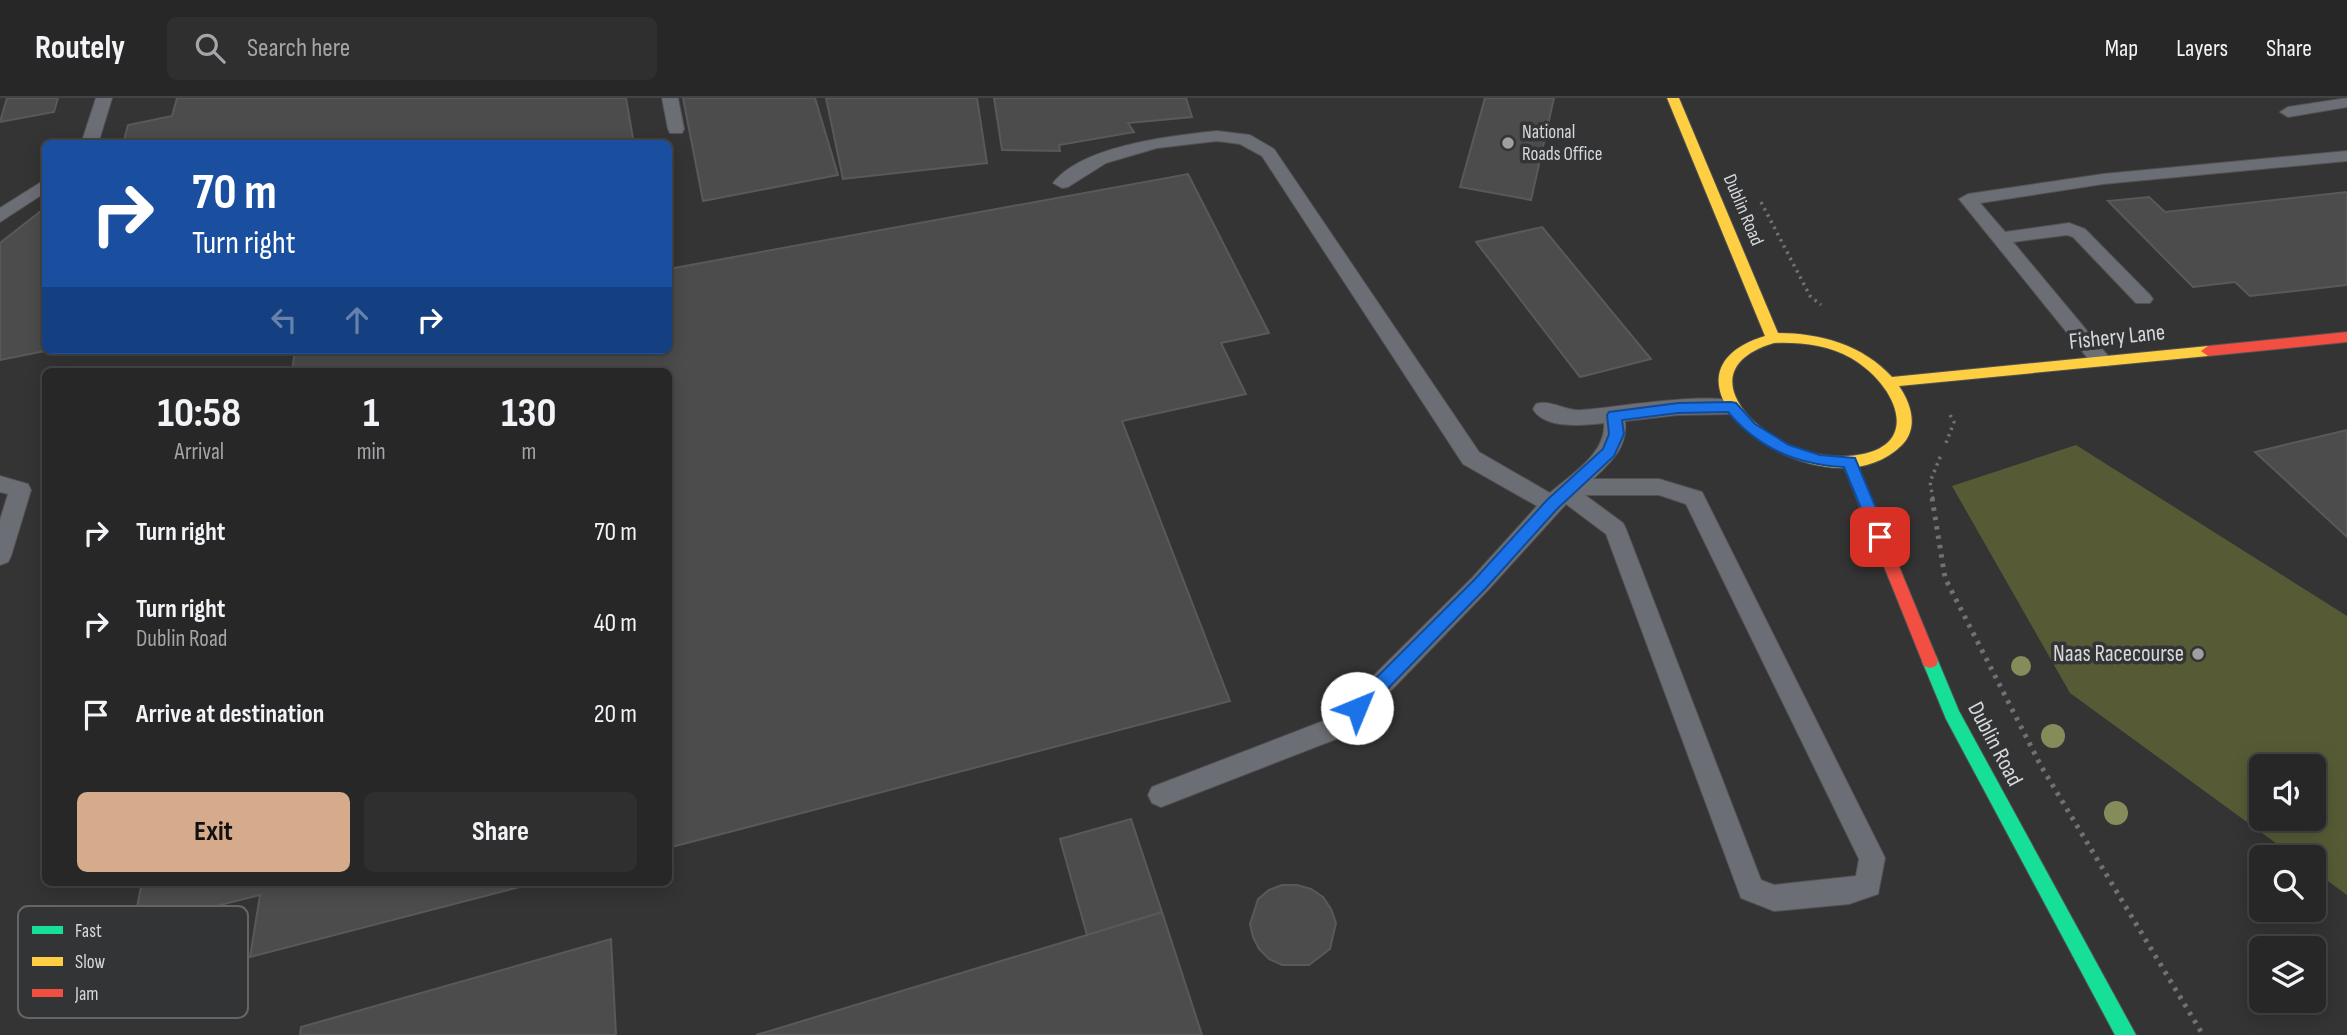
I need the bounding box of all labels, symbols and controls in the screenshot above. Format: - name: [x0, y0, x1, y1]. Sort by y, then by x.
- search box: [167, 17, 657, 80]
- text: Routely: [35, 28, 125, 68]
- icon: search: [191, 29, 229, 67]
- text: Search here: [247, 33, 350, 64]
- text: Map: [2105, 34, 2138, 63]
- text: Layers: [2176, 34, 2228, 63]
- text: Share: [2266, 34, 2312, 63]
- place label: National Roads Office: [1522, 121, 1602, 166]
- marker: National Roads Office: [1500, 135, 1516, 151]
- text: 70 m: [192, 164, 277, 223]
- icon: right: [77, 168, 168, 259]
- street label: Dublin Road: [1718, 171, 1768, 249]
- text: Turn right: [192, 224, 296, 263]
- icon: left: [265, 301, 303, 339]
- icon: ahead: [338, 301, 376, 339]
- icon: right: [411, 301, 449, 339]
- street label: Fishery Lane: [2068, 318, 2166, 356]
- text: 10:58: [158, 388, 241, 439]
- text: 1: [363, 388, 379, 439]
- text: 130: [501, 388, 556, 439]
- text: Arrival: [175, 438, 224, 466]
- text: min: [357, 438, 386, 466]
- text: m: [521, 438, 536, 466]
- pin: [1850, 507, 1910, 567]
- icon: right: [77, 514, 115, 552]
- text: Turn right: [136, 517, 225, 548]
- text: 70 m: [594, 517, 637, 548]
- icon: arrive: [1861, 518, 1899, 556]
- text: Turn right: [136, 594, 225, 625]
- icon: right: [77, 605, 115, 643]
- text: 40 m: [594, 608, 637, 639]
- text: Dublin Road: [136, 625, 227, 653]
- place label: Naas Racecourse: [2053, 640, 2184, 668]
- marker: Naas Racecourse: [2190, 646, 2206, 662]
- position arrow: [1320, 671, 1394, 745]
- icon: arrive: [77, 696, 115, 734]
- street label: Dublin Road: [1961, 697, 2029, 791]
- text: Arrive at destination: [136, 699, 324, 730]
- text: 20 m: [594, 699, 637, 730]
- map controls: [2249, 754, 2326, 1013]
- button: sound: [2249, 754, 2326, 831]
- button: Exit: [77, 792, 350, 872]
- button: Share: [364, 792, 637, 872]
- button: search: [2249, 845, 2326, 922]
- legend: [18, 906, 248, 1018]
- text: Fast: [75, 920, 102, 943]
- button: layers: [2249, 936, 2326, 1013]
- text: Slow: [75, 951, 105, 974]
- text: Jam: [74, 983, 98, 1006]

